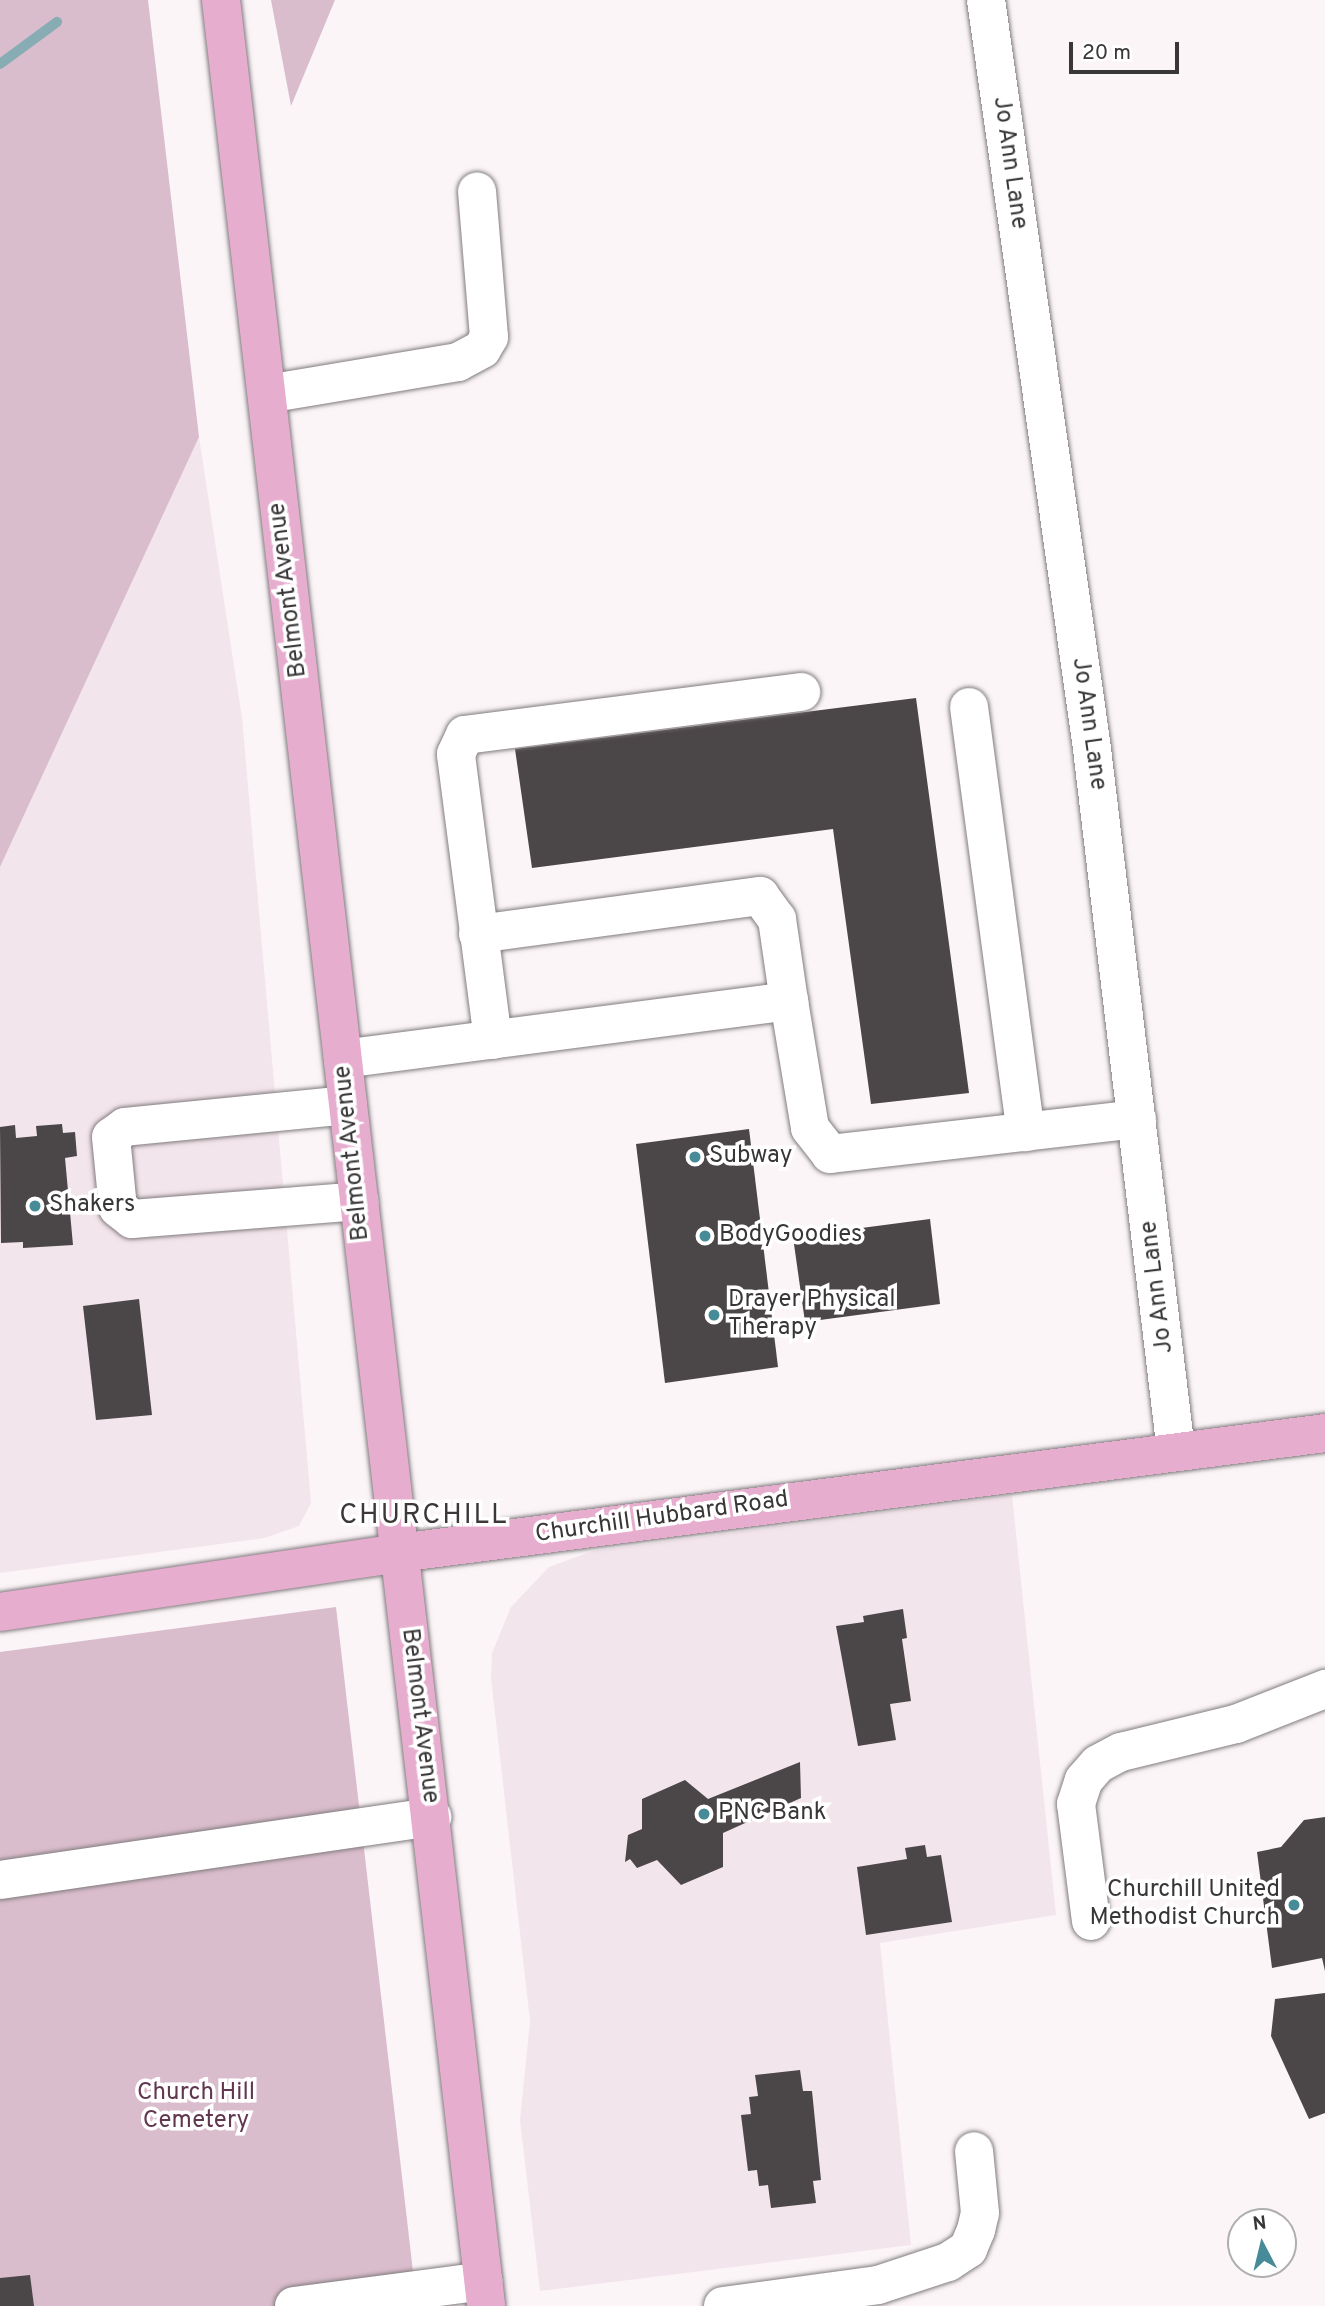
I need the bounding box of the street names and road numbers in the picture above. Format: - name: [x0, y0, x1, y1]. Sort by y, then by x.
- street label: Jo Ann Lane: [985, 94, 1033, 232]
- street label: Belmont Avenue: [264, 500, 314, 680]
- street label: Jo Ann Lane: [1064, 655, 1112, 793]
- street label: Belmont Avenue: [329, 1063, 377, 1243]
- street label: Jo Ann Lane: [1136, 1218, 1180, 1356]
- street label: Churchill Hubbard Road: [534, 1486, 790, 1550]
- street label: Belmont Avenue: [394, 1626, 444, 1806]

